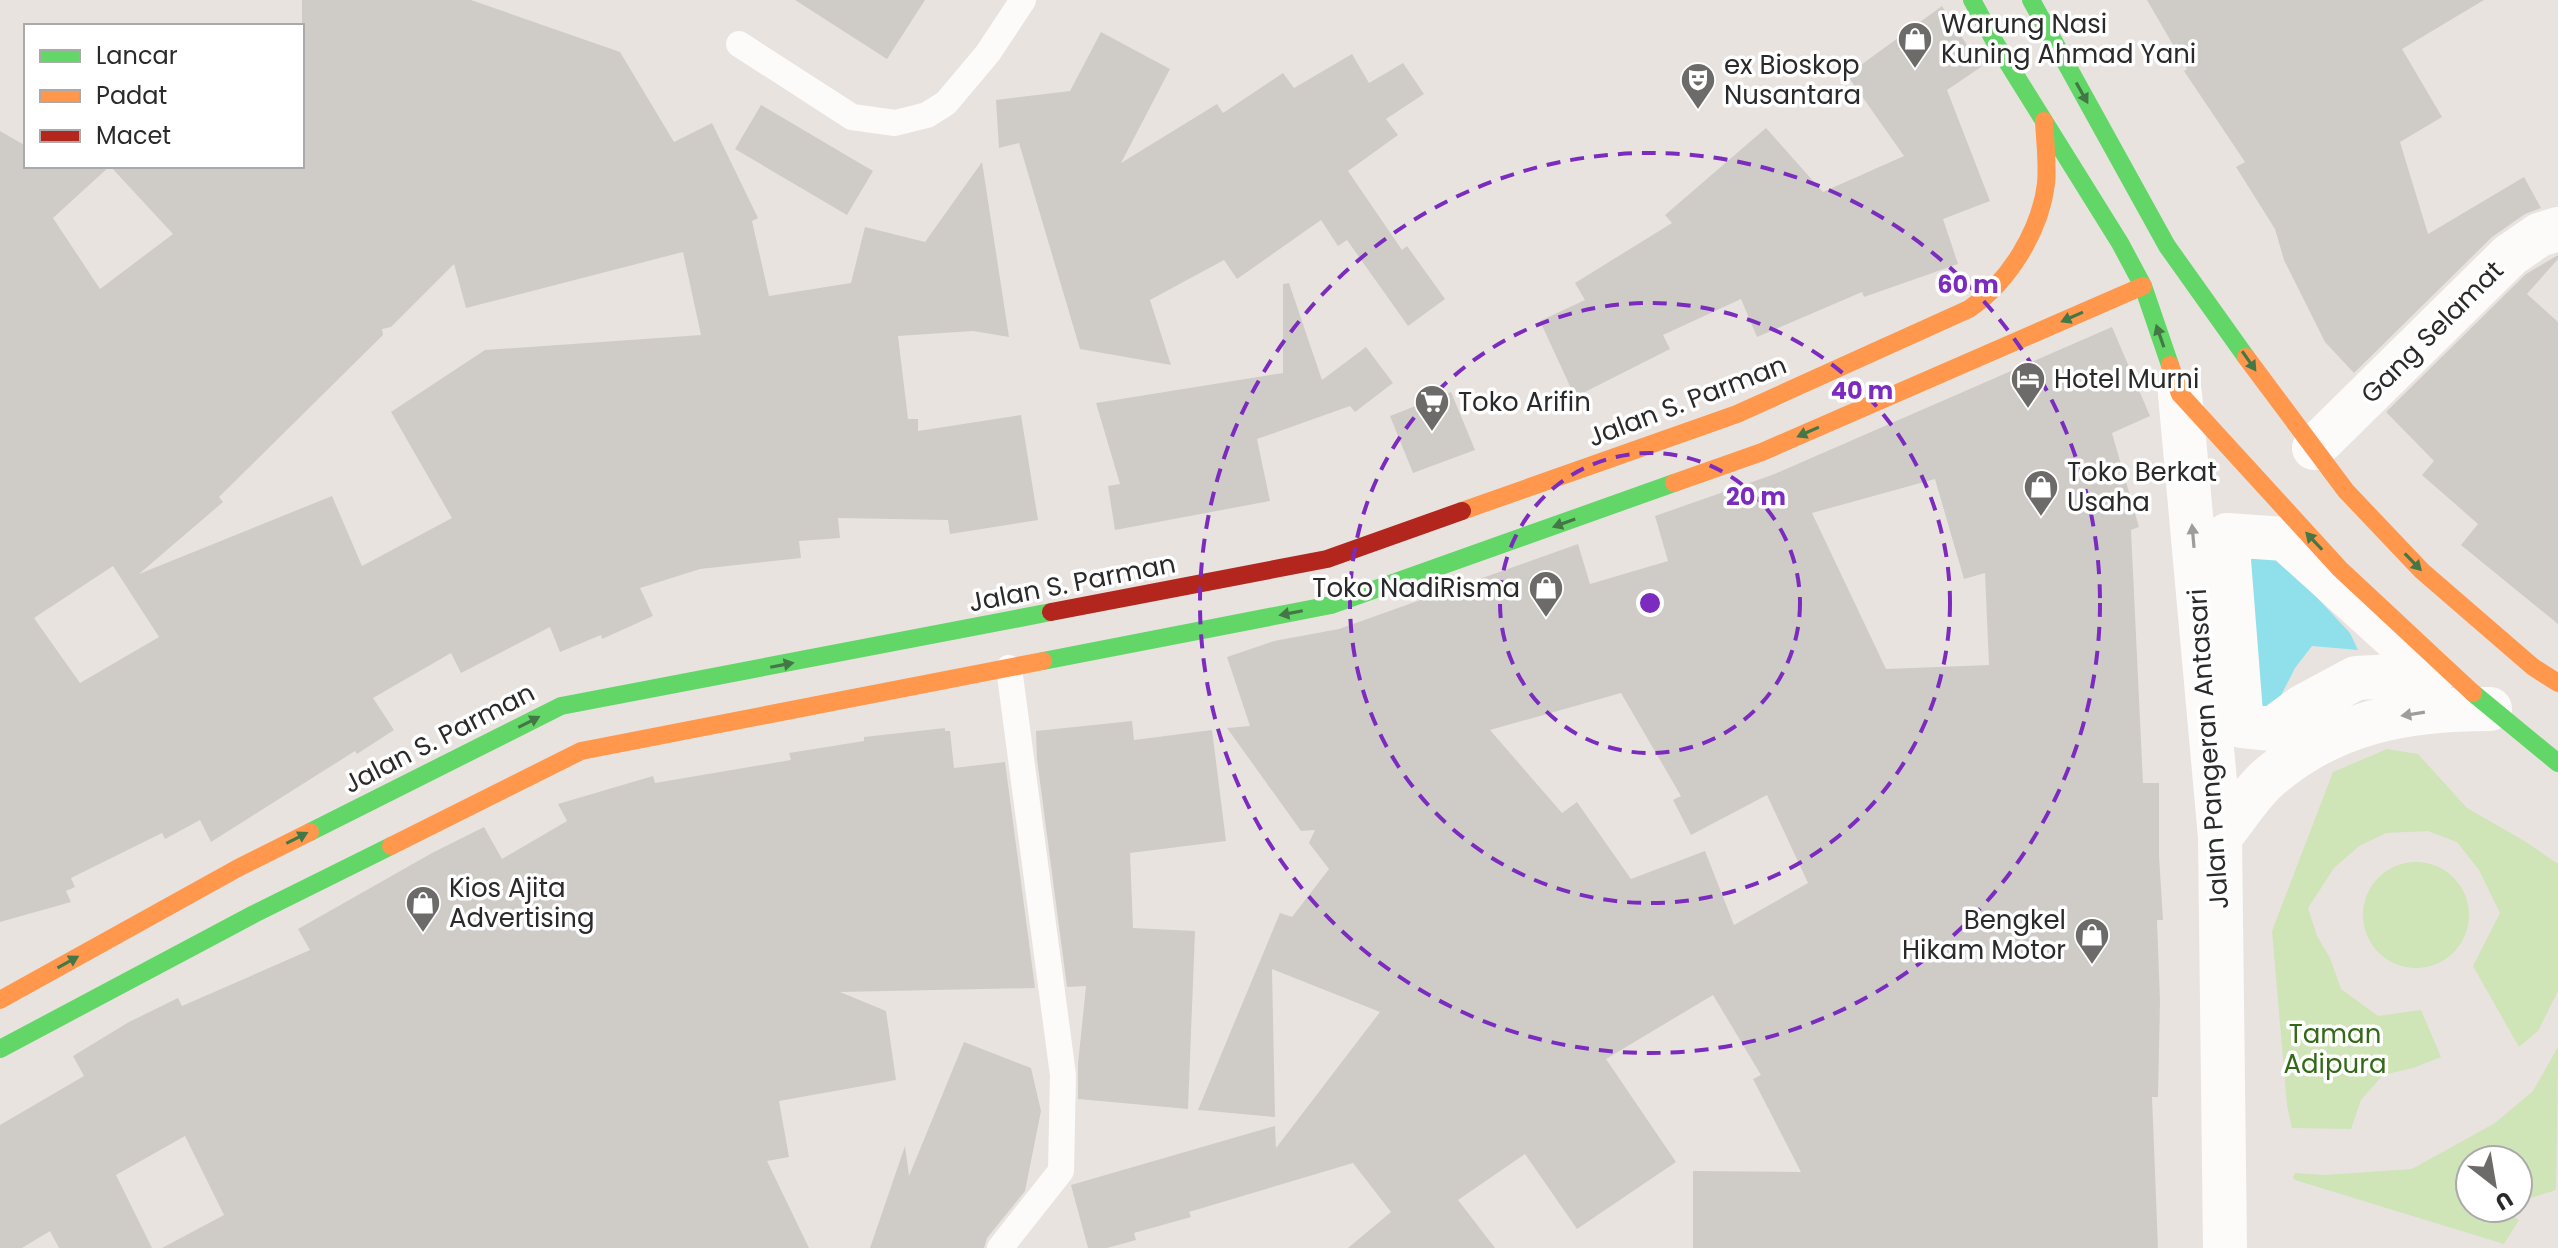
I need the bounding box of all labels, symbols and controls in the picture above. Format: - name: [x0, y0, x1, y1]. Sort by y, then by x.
- place label: Warung Nasi Kuning Ahmad Yani: [1941, 6, 2196, 72]
- shop icon: Warung Nasi Kuning Ahmad Yani: [1896, 20, 1934, 70]
- legend: [24, 24, 304, 168]
- text: Lancar: [96, 39, 178, 72]
- place label: ex Bioskop Nusantara: [1724, 47, 1861, 113]
- theatre icon: ex Bioskop Nusantara: [1679, 61, 1717, 111]
- text: Padat: [96, 79, 167, 112]
- one-way arrow: [2076, 81, 2089, 104]
- text: Macet: [96, 119, 171, 152]
- street label: Gang Selamat: [2353, 253, 2511, 411]
- text: 60 m: [1937, 268, 1999, 301]
- one-way arrow: [2060, 310, 2084, 324]
- one-way arrow: [2154, 324, 2166, 348]
- street label: Jalan S. Parman: [1583, 347, 1791, 455]
- one-way arrow: [2241, 350, 2256, 371]
- hotel icon: Hotel Murni: [2009, 360, 2047, 410]
- place label: Hotel Murni: [2054, 361, 2199, 397]
- text: 40 m: [1831, 374, 1893, 407]
- supermarket icon: Toko Arifin: [1413, 383, 1451, 433]
- place label: Toko Arifin: [1458, 384, 1591, 420]
- one-way arrow: [1796, 425, 1820, 439]
- place label: Toko Berkat Usaha: [2067, 454, 2217, 520]
- shop icon: Toko Berkat Usaha: [2022, 468, 2060, 518]
- text: 20 m: [1726, 480, 1786, 513]
- one-way arrow: [1552, 517, 1576, 529]
- one-way arrow: [2186, 523, 2199, 548]
- one-way arrow: [2305, 532, 2323, 551]
- street label: Jalan S. Parman: [966, 545, 1178, 621]
- one-way arrow: [2403, 552, 2422, 571]
- shop icon: Toko NadiRisma: [1527, 569, 1565, 619]
- place label: Toko NadiRisma: [1312, 570, 1520, 606]
- street label: Jalan Pangeran Antasari: [2179, 588, 2237, 910]
- centre of rings: [1636, 589, 1664, 617]
- one-way arrow: [1278, 608, 1303, 620]
- one-way arrow: [769, 658, 794, 670]
- street label: Jalan S. Parman: [337, 674, 541, 802]
- one-way arrow: [2400, 708, 2425, 721]
- one-way arrow: [518, 715, 541, 728]
- one-way arrow: [285, 832, 308, 845]
- place label: Kios Ajita Advertising: [449, 870, 595, 936]
- shop icon: Kios Ajita Advertising: [404, 884, 442, 934]
- place label: Bengkel Hikam Motor: [1902, 902, 2066, 968]
- shop icon: Bengkel Hikam Motor: [2073, 916, 2111, 966]
- one-way arrow: [57, 955, 79, 969]
- park label: Taman Adipura: [2284, 1016, 2387, 1082]
- north arrow: [2454, 1144, 2534, 1224]
- text: U: [2489, 1183, 2519, 1218]

